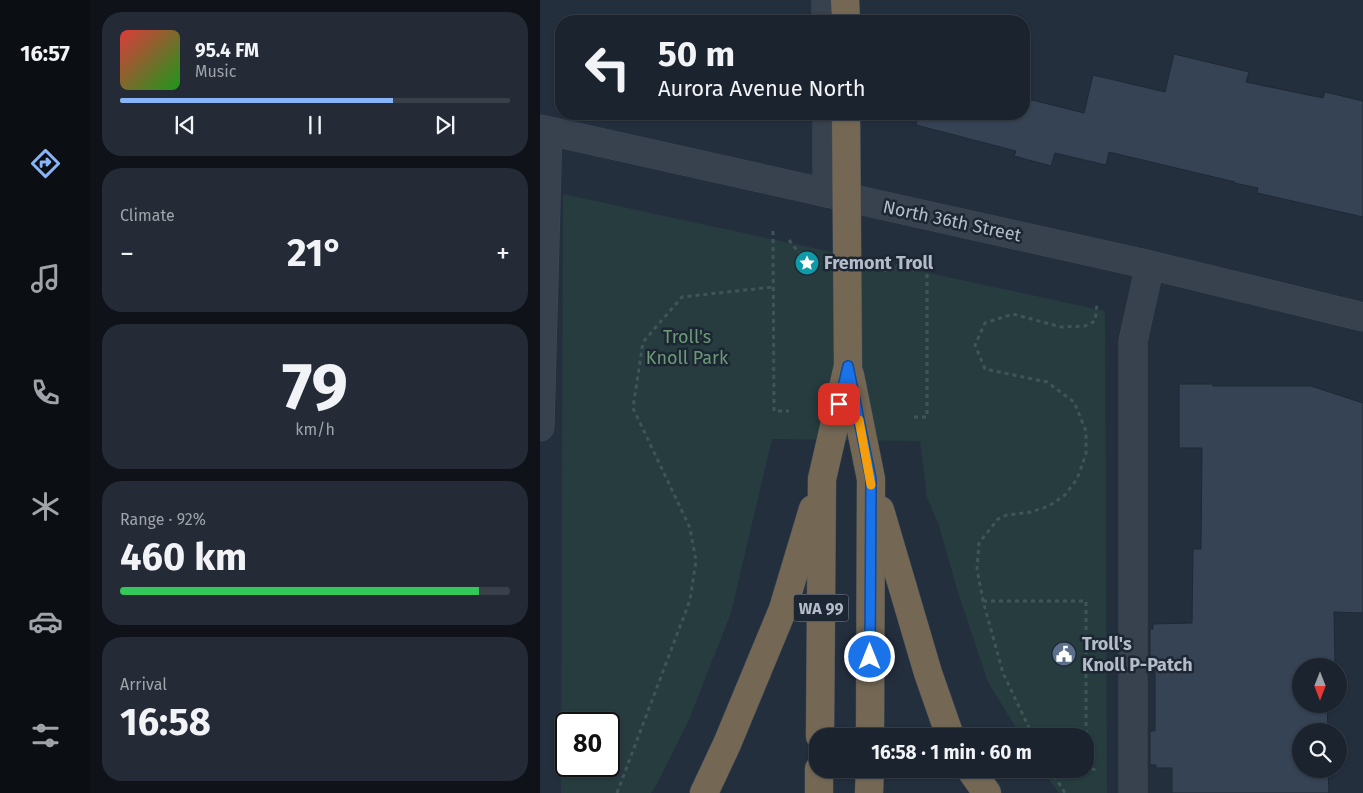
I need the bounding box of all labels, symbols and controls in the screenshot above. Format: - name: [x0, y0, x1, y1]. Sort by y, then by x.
- text: 50 m: [658, 33, 735, 75]
- icon: left: [575, 35, 640, 100]
- text: 95.4 FM: [195, 39, 259, 62]
- text: 16:57: [20, 40, 70, 67]
- text: Music: [195, 62, 236, 81]
- text: Aurora Avenue North: [658, 75, 866, 102]
- icon: previous: [171, 111, 199, 139]
- icon: pause: [301, 111, 329, 139]
- icon: next: [431, 111, 459, 139]
- icon: directions: [28, 146, 63, 181]
- street label: North 36th Street: [881, 196, 1024, 247]
- text: Climate: [120, 206, 175, 225]
- text: 21°: [287, 230, 343, 276]
- text: −: [120, 237, 134, 270]
- text: +: [496, 237, 510, 270]
- place icon: Fremont Troll: [794, 250, 820, 276]
- place label: Fremont Troll: [824, 252, 934, 274]
- icon: music: [28, 261, 63, 296]
- park label: Troll's Knoll Park: [646, 326, 729, 369]
- text: 79: [282, 348, 348, 426]
- icon: phone: [28, 375, 63, 410]
- pin: [818, 383, 860, 425]
- icon: arrive: [825, 390, 853, 418]
- text: km/h: [295, 420, 335, 439]
- icon: climate: [28, 489, 63, 524]
- text: Range · 92%: [120, 510, 206, 529]
- text: 460 km: [120, 534, 247, 580]
- road number: WA 99: [794, 594, 848, 622]
- icon: car: [28, 604, 63, 639]
- position arrow: [843, 630, 895, 682]
- place label: Troll's Knoll P-Patch: [1082, 633, 1193, 676]
- public building icon: Troll's Knoll P-Patch: [1051, 641, 1077, 667]
- north arrow: [1292, 658, 1348, 712]
- map controls: [1292, 658, 1347, 778]
- text: Arrival: [120, 675, 167, 694]
- text: 16:58: [120, 699, 211, 745]
- speed limit sign: 80: [555, 712, 620, 777]
- icon: filters: [28, 718, 63, 753]
- button: search: [1292, 723, 1347, 778]
- text: 16:58 · 1 min · 60 m: [871, 741, 1032, 764]

